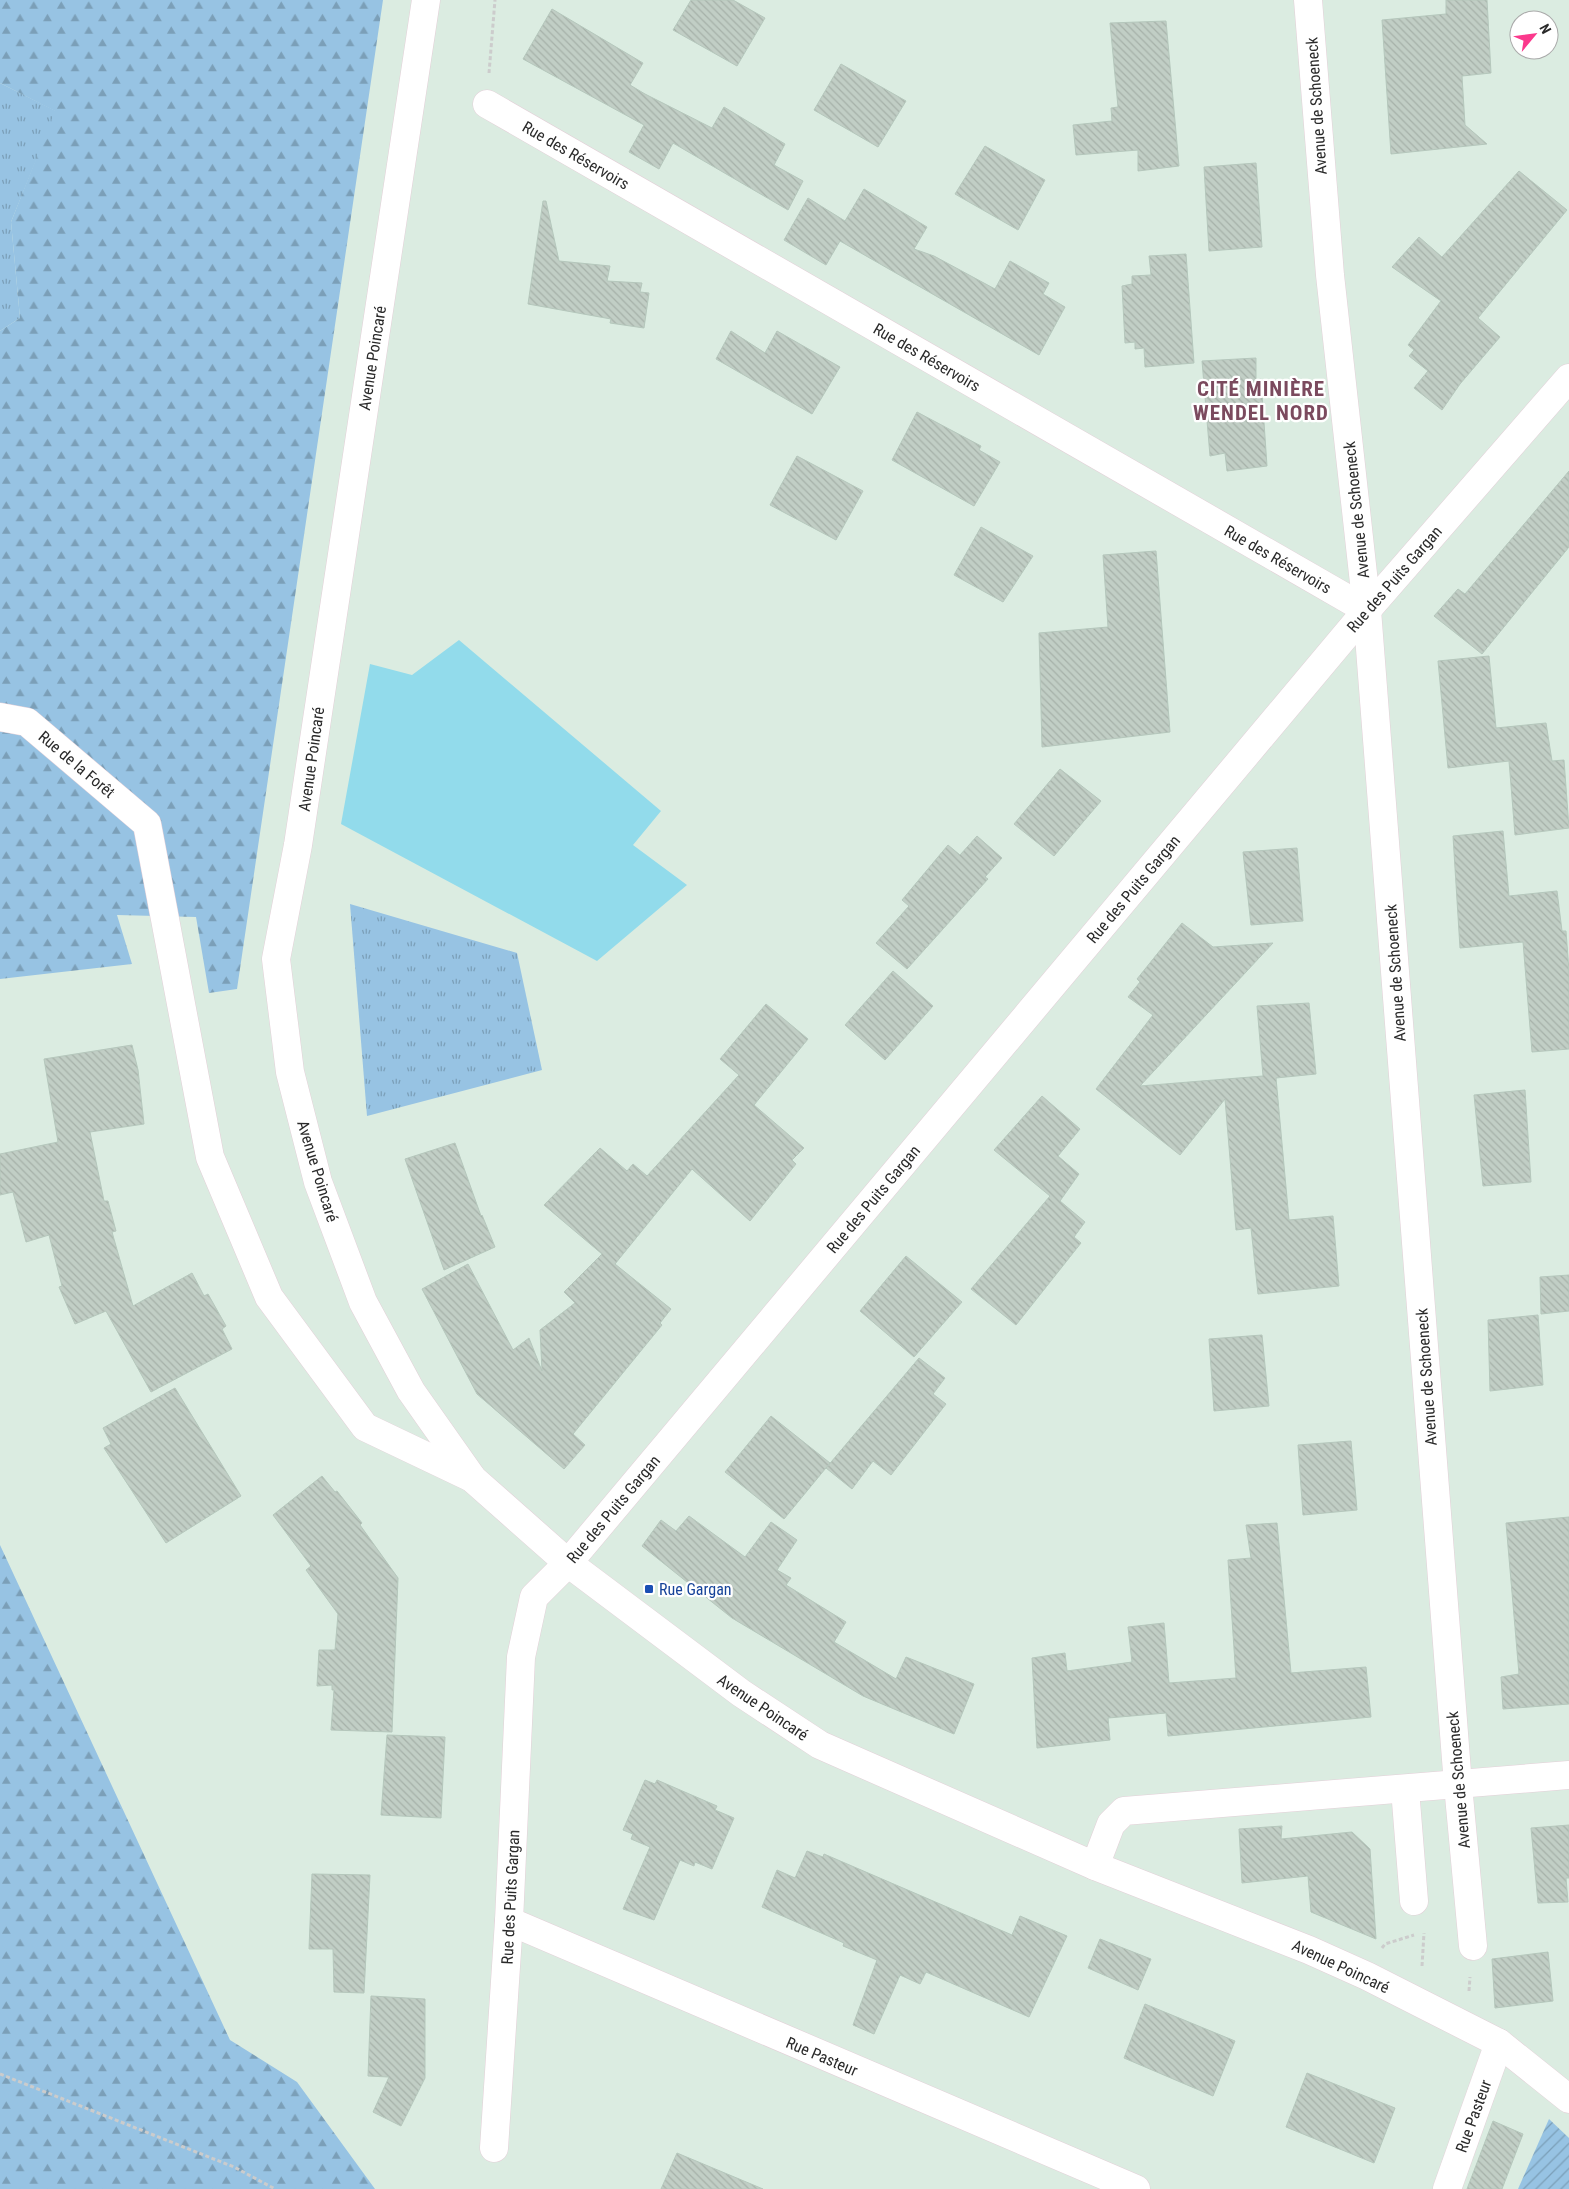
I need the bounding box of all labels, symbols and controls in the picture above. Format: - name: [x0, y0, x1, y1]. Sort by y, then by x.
- north arrow: [1509, 10, 1559, 60]
- text: N: [1536, 21, 1554, 36]
- street label: Avenue de Schoeneck: [1302, 36, 1331, 175]
- street label: Rue des Réservoirs: [519, 117, 633, 194]
- street label: Avenue Poincaré: [355, 305, 390, 412]
- street label: Rue des Réservoirs: [870, 319, 984, 396]
- district label: CITÉ MINIÈRE WENDEL NORD: [1193, 377, 1329, 425]
- street label: Avenue de Schoeneck: [1340, 440, 1373, 579]
- street label: Rue des Réservoirs: [1221, 521, 1335, 598]
- street label: Rue des Puits Gargan: [1343, 522, 1446, 636]
- street label: Avenue Poincaré: [295, 706, 328, 812]
- street label: Rue de la Forêt: [35, 727, 119, 802]
- street label: Rue des Puits Gargan: [1083, 832, 1184, 947]
- street label: Avenue de Schoeneck: [1381, 903, 1410, 1042]
- street label: Avenue Poincaré: [293, 1118, 342, 1224]
- street label: Rue des Puits Gargan: [823, 1142, 924, 1257]
- street label: Avenue de Schoeneck: [1412, 1307, 1441, 1446]
- street label: Rue des Puits Gargan: [563, 1452, 664, 1567]
- place label: Rue Gargan: [659, 1580, 732, 1599]
- marker: Rue Gargan: [643, 1583, 655, 1595]
- street label: Avenue Poincaré: [714, 1670, 812, 1745]
- street label: Avenue de Schoeneck: [1443, 1710, 1474, 1849]
- street label: Rue des Puits Gargan: [497, 1829, 524, 1965]
- street label: Avenue Poincaré: [1289, 1936, 1392, 1997]
- street label: Rue Pasteur: [783, 2033, 861, 2080]
- street label: Rue Pasteur: [1452, 2077, 1495, 2155]

